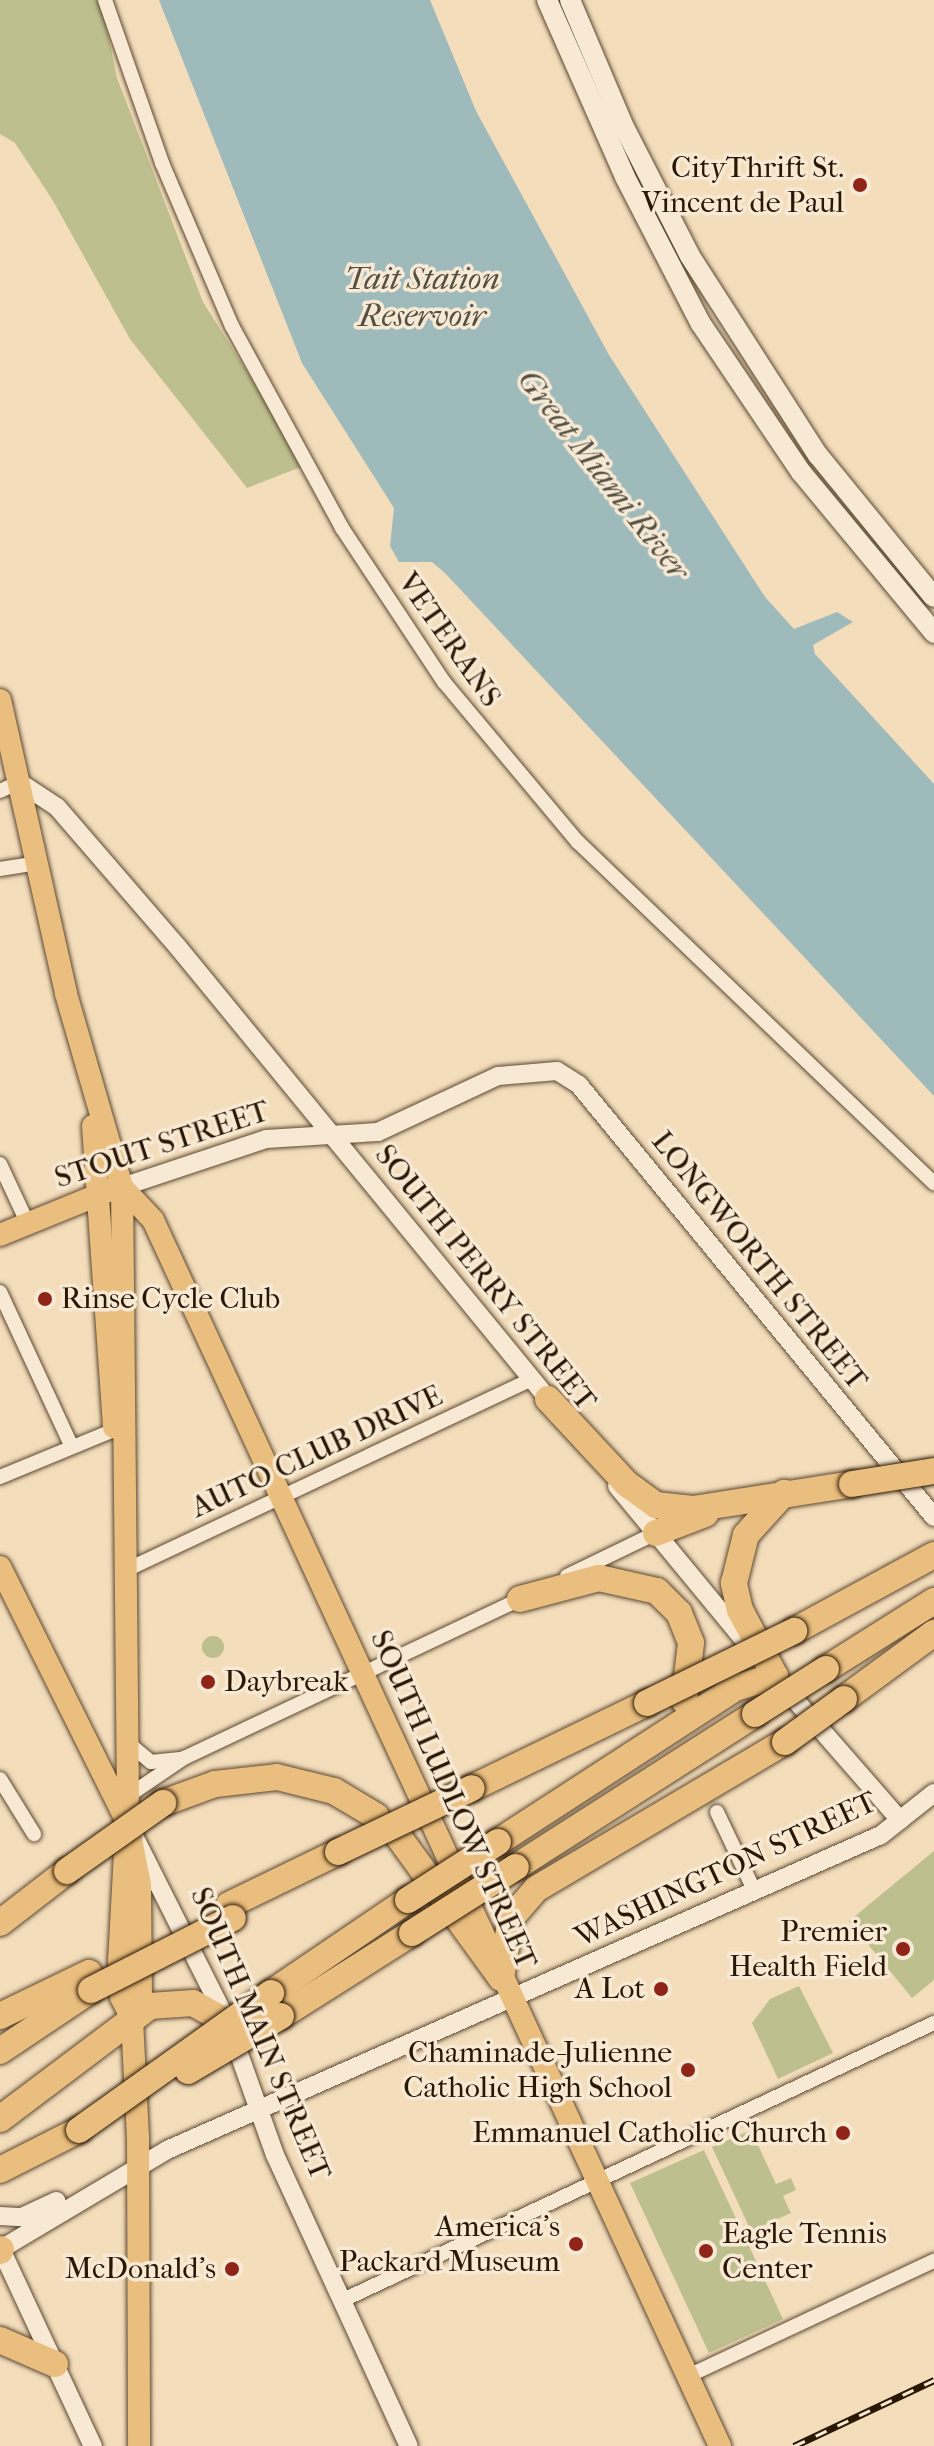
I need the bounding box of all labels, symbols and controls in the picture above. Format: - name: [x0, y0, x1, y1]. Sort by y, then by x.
- place label: CityThrift St. Vincent de Paul: [642, 150, 844, 220]
- marker: CityThrift St. Vincent de Paul: [851, 176, 869, 194]
- water label: Tait Station Reservoir: [344, 261, 500, 336]
- water label: Great Miami River: [509, 362, 697, 588]
- street label: VETERANS: [390, 566, 508, 714]
- street label: STOUT STREET: [50, 1093, 274, 1197]
- street label: LONGWORTH STREET: [643, 1124, 875, 1398]
- street label: SOUTH PERRY STREET: [367, 1138, 603, 1418]
- place label: Rinse Cycle Club: [61, 1281, 280, 1317]
- marker: Rinse Cycle Club: [36, 1290, 54, 1308]
- street label: AUTO CLUB DRIVE: [186, 1378, 448, 1526]
- street label: SOUTH LUDLOW STREET: [362, 1625, 544, 1975]
- place label: Daybreak: [224, 1664, 349, 1700]
- marker: Daybreak: [199, 1673, 217, 1691]
- street label: WASHINGTON STREET: [569, 1784, 883, 1956]
- street label: SOUTH MAIN STREET: [182, 1882, 338, 2186]
- place label: Premier Health Field: [729, 1914, 887, 1984]
- marker: Premier Health Field: [894, 1940, 912, 1958]
- place label: A Lot: [575, 1971, 645, 2007]
- marker: A Lot: [652, 1980, 670, 1998]
- place label: Chaminade-Julienne Catholic High School: [403, 2035, 672, 2106]
- marker: Chaminade-Julienne Catholic High School: [679, 2061, 697, 2079]
- place label: Emmanuel Catholic Church: [472, 2115, 827, 2151]
- marker: Emmanuel Catholic Church: [834, 2124, 852, 2142]
- place label: America's Packard Museum: [339, 2209, 560, 2280]
- place label: Eagle Tennis Center: [722, 2216, 887, 2286]
- marker: America's Packard Museum: [567, 2235, 585, 2253]
- marker: Eagle Tennis Center: [697, 2242, 715, 2260]
- place label: McDonald's: [65, 2251, 216, 2287]
- marker: McDonald's: [223, 2260, 241, 2278]

